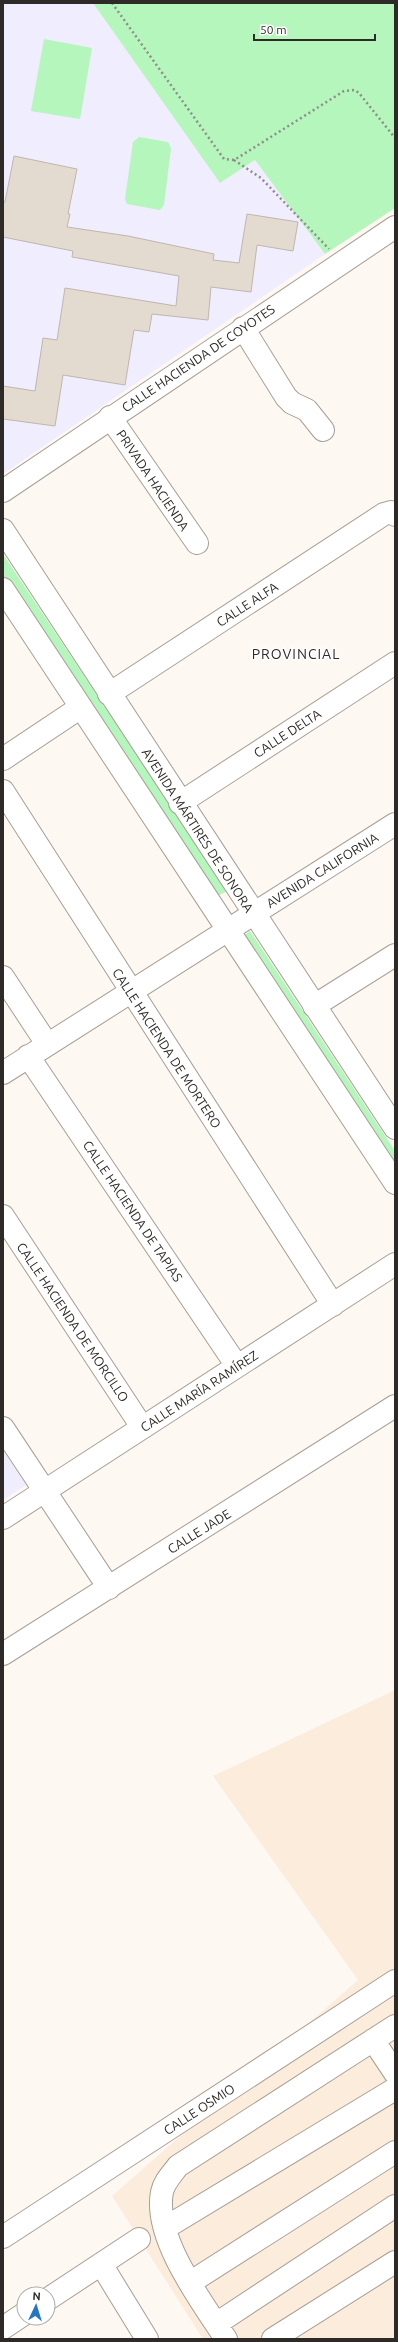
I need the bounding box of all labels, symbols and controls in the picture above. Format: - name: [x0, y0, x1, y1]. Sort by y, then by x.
- scale bar: [254, 16, 375, 42]
- text: 50 m: [260, 23, 287, 36]
- street label: CALLE HACIENDA DE COYOTES: [119, 301, 277, 414]
- street label: PRIVADA HACIENDA: [114, 427, 192, 533]
- street label: CALLE ALFA: [214, 579, 281, 629]
- district label: PROVINCIAL: [252, 646, 340, 662]
- street label: CALLE DELTA: [251, 706, 324, 760]
- street label: AVENIDA MÁRTIRES DE SONORA: [140, 745, 257, 915]
- street label: AVENIDA CALIFORNIA: [264, 830, 381, 910]
- street label: CALLE HACIENDA DE MORTERO: [110, 966, 224, 1130]
- street label: CALLE HACIENDA DE TAPIAS: [81, 1138, 186, 1284]
- street label: CALLE HACIENDA DE MORCILLO: [14, 1240, 132, 1404]
- street label: CALLE MARÍA RAMÍREZ: [137, 1347, 260, 1434]
- street label: CALLE JADE: [165, 1506, 233, 1556]
- street label: CALLE OSMIO: [161, 2081, 237, 2137]
- north arrow: [16, 2286, 56, 2326]
- text: N: [32, 2290, 41, 2302]

